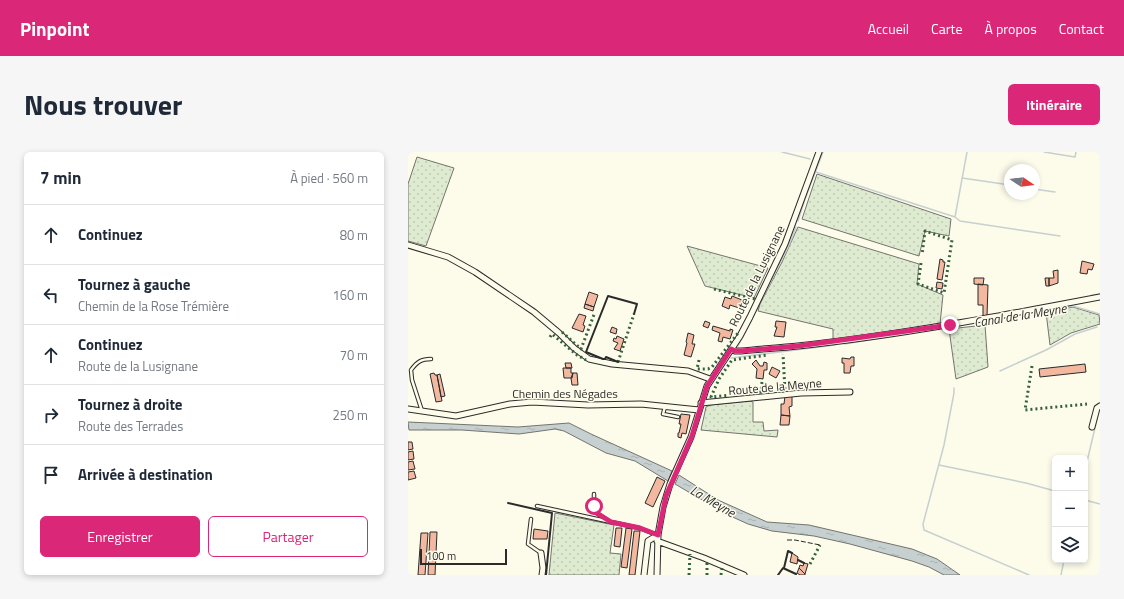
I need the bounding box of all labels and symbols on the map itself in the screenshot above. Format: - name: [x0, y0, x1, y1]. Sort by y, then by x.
- north arrow: [1004, 164, 1040, 200]
- street label: Route de la Lusignane: [724, 222, 789, 330]
- water label: Canal de la Meyne: [972, 298, 1069, 332]
- route end: [941, 316, 959, 334]
- street label: Route de la Meyne: [727, 373, 822, 400]
- street label: Chemin des Négades: [512, 384, 618, 403]
- water label: La Meyne: [687, 480, 740, 522]
- route start: [585, 497, 603, 515]
- scale bar: [420, 547, 507, 566]

